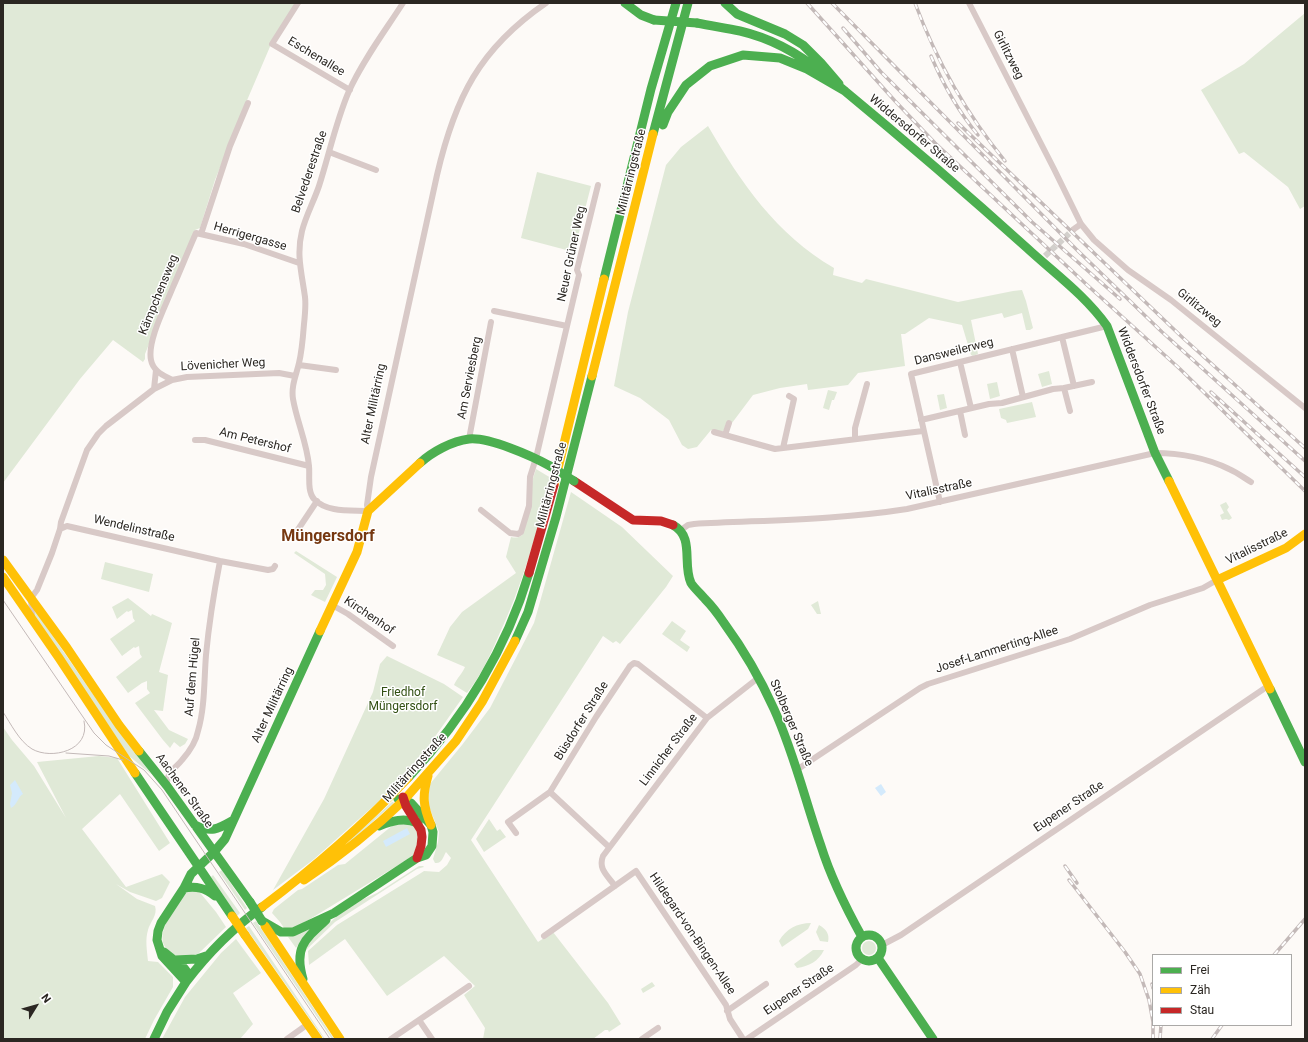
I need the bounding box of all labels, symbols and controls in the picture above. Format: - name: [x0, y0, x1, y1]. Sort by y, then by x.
- street label: Girlitzweg: [990, 28, 1026, 82]
- street label: Eschenallee: [285, 34, 347, 80]
- street label: Widdersdorfer Straße: [866, 92, 962, 176]
- street label: Militärringstraße: [614, 128, 650, 216]
- street label: Belvederestraße: [289, 129, 331, 215]
- street label: Neuer Grüner Weg: [555, 205, 589, 303]
- street label: Herrigergasse: [212, 220, 288, 254]
- street label: Kämpchensweg: [136, 253, 182, 337]
- street label: Girlitzweg: [1174, 286, 1224, 330]
- street label: Widdersdorfer Straße: [1114, 325, 1168, 437]
- street label: Am Serviesberg: [455, 335, 485, 421]
- street label: Dansweilerweg: [913, 335, 995, 369]
- street label: Lövenicher Weg: [180, 356, 266, 374]
- street label: Alter Militärring: [358, 362, 390, 446]
- street label: Am Petershof: [218, 425, 292, 457]
- street label: Militärringstraße: [534, 441, 570, 529]
- street label: Vitalisstraße: [905, 476, 973, 504]
- street label: Wendelinstraße: [92, 513, 176, 545]
- street label: Vitalisstraße: [1224, 526, 1290, 568]
- district label: Müngersdorf: [281, 527, 375, 547]
- street label: Kirchenhof: [341, 594, 397, 638]
- street label: Josef-Lammerting-Allee: [934, 623, 1060, 677]
- street label: Auf dem Hügel: [182, 637, 204, 717]
- street label: Alter Militärring: [249, 665, 297, 745]
- street label: Stolberger Straße: [766, 677, 816, 769]
- street label: Büsdorfer Straße: [552, 679, 612, 763]
- park label: Friedhof Müngersdorf: [368, 686, 438, 714]
- street label: Linnicher Straße: [637, 711, 701, 789]
- street label: Militärringstraße: [380, 730, 450, 806]
- street label: Aachener Straße: [152, 751, 216, 831]
- street label: Eupener Straße: [1031, 778, 1107, 836]
- street label: Hildegard-von-Bingen-Allee: [646, 870, 738, 998]
- legend: [1152, 954, 1292, 1026]
- street label: Eupener Straße: [761, 961, 837, 1019]
- text: Frei: [1190, 963, 1210, 977]
- text: Zäh: [1190, 983, 1210, 997]
- north arrow: [16, 986, 56, 1026]
- text: N: [38, 991, 54, 1005]
- text: Stau: [1190, 1003, 1214, 1017]

